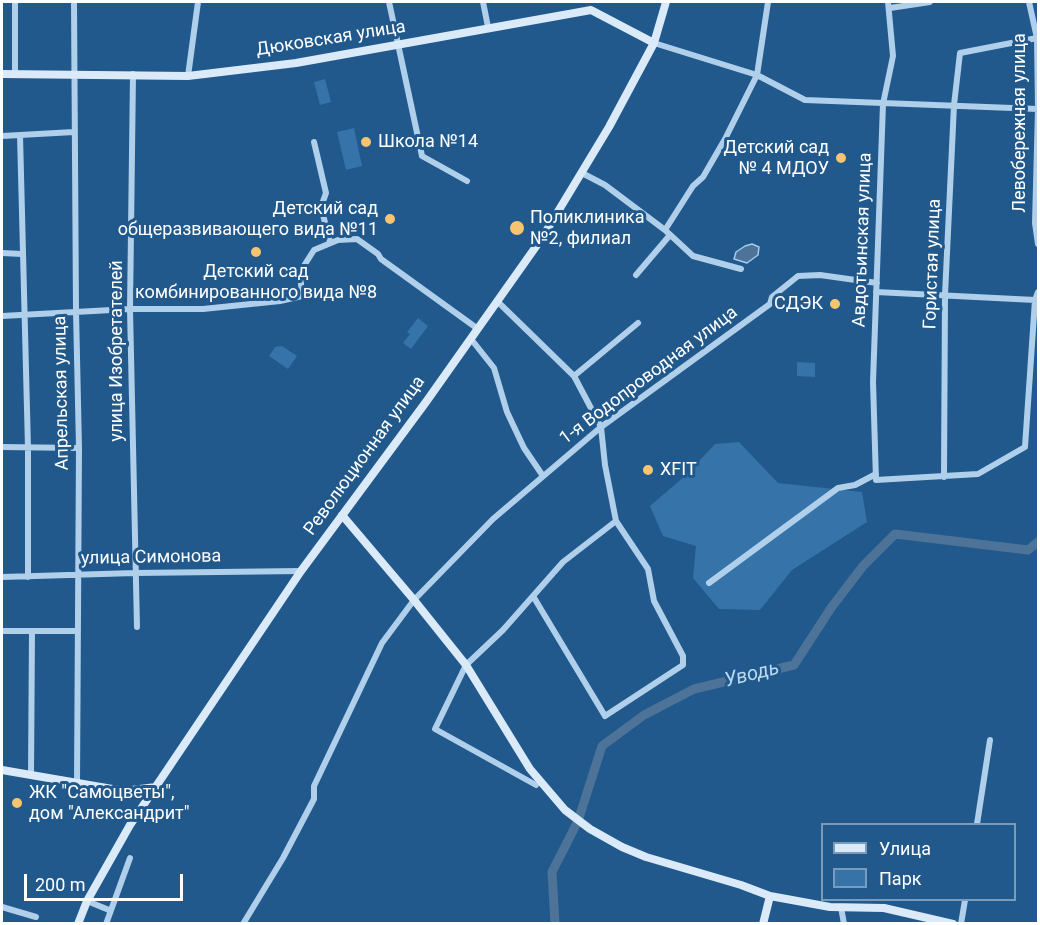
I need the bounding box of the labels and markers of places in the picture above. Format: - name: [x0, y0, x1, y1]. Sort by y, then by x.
- place label: Школа №14: [378, 131, 478, 153]
- marker: Школа №14: [359, 135, 373, 149]
- place label: Детский сад № 4 МДОУ: [724, 137, 829, 180]
- marker: Детский сад № 4 МДОУ: [834, 151, 848, 165]
- place label: Детский сад общеразвивающего вида №11: [118, 198, 378, 240]
- place label: Поликлиника №2, филиал: [530, 207, 645, 250]
- marker: Детский сад общеразвивающего вида №11: [383, 212, 397, 226]
- marker: Поликлиника №2, филиал: [508, 219, 526, 237]
- marker: Детский сад комбинированного вида №8: [249, 245, 263, 259]
- place label: Детский сад комбинированного вида №8: [135, 261, 377, 304]
- place label: СДЭК: [774, 293, 823, 315]
- marker: СДЭК: [828, 297, 842, 311]
- place label: XFIT: [660, 459, 697, 481]
- marker: XFIT: [641, 463, 655, 477]
- place label: ЖК "Самоцветы", дом "Александрит": [29, 782, 190, 824]
- marker: ЖК "Самоцветы", дом "Александрит": [10, 796, 24, 810]

